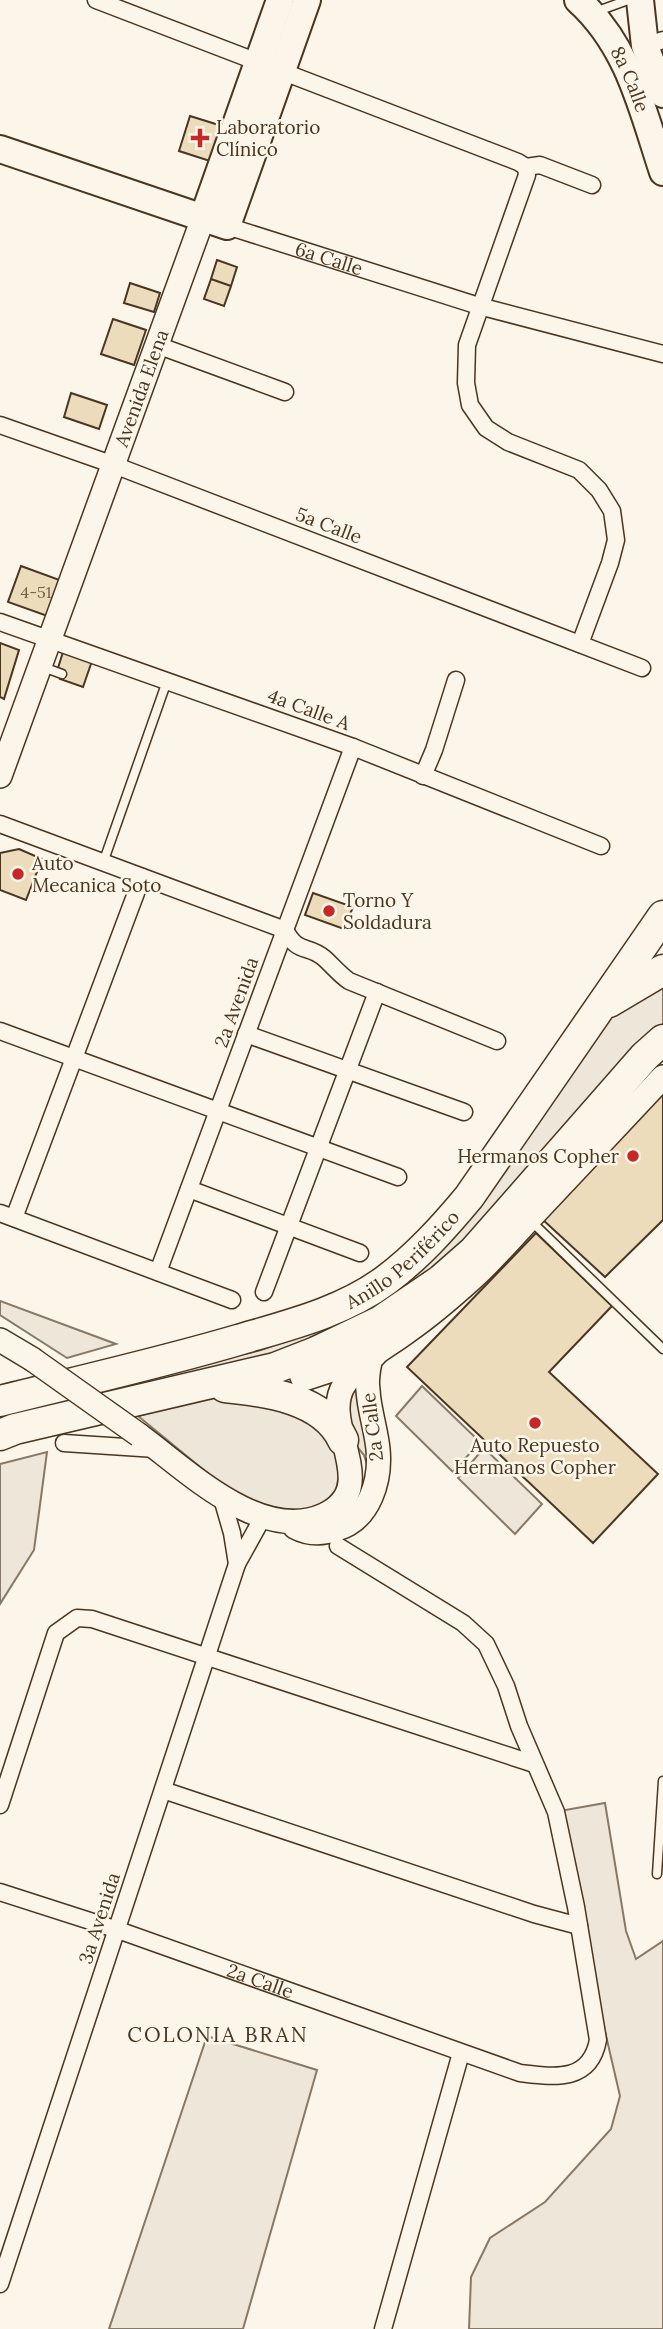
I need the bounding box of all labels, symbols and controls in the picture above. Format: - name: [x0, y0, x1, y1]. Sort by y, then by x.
- street label: 8a Calle: [606, 42, 655, 115]
- place label: Laboratorio Clínico: [216, 115, 320, 161]
- marker: Laboratorio Clínico: [190, 128, 210, 148]
- street label: 6a Calle: [292, 236, 366, 280]
- street label: Avenida Elena: [109, 326, 174, 451]
- street label: 5a Calle: [293, 501, 365, 549]
- house number: 4-51: [20, 582, 52, 602]
- street label: 4a Calle A: [265, 683, 354, 735]
- place label: Auto Mecanica Soto: [31, 851, 162, 897]
- marker: Auto Mecanica Soto: [10, 866, 26, 882]
- place label: Torno Y Soldadura: [343, 888, 432, 934]
- marker: Torno Y Soldadura: [321, 903, 337, 919]
- street label: 2a Avenida: [209, 953, 263, 1050]
- place label: Hermanos Copher: [457, 1144, 620, 1168]
- marker: Hermanos Copher: [625, 1148, 641, 1164]
- street label: Anillo Periférico: [341, 1205, 464, 1314]
- street label: 2a Calle: [356, 1391, 388, 1463]
- marker: Auto Repuesto Hermanos Copher: [527, 1415, 543, 1431]
- place label: Auto Repuesto Hermanos Copher: [454, 1433, 617, 1479]
- street label: 3a Avenida: [73, 1869, 125, 1967]
- street label: 2a Calle: [224, 1958, 297, 2003]
- district label: COLONIA BRAN: [127, 2021, 309, 2048]

